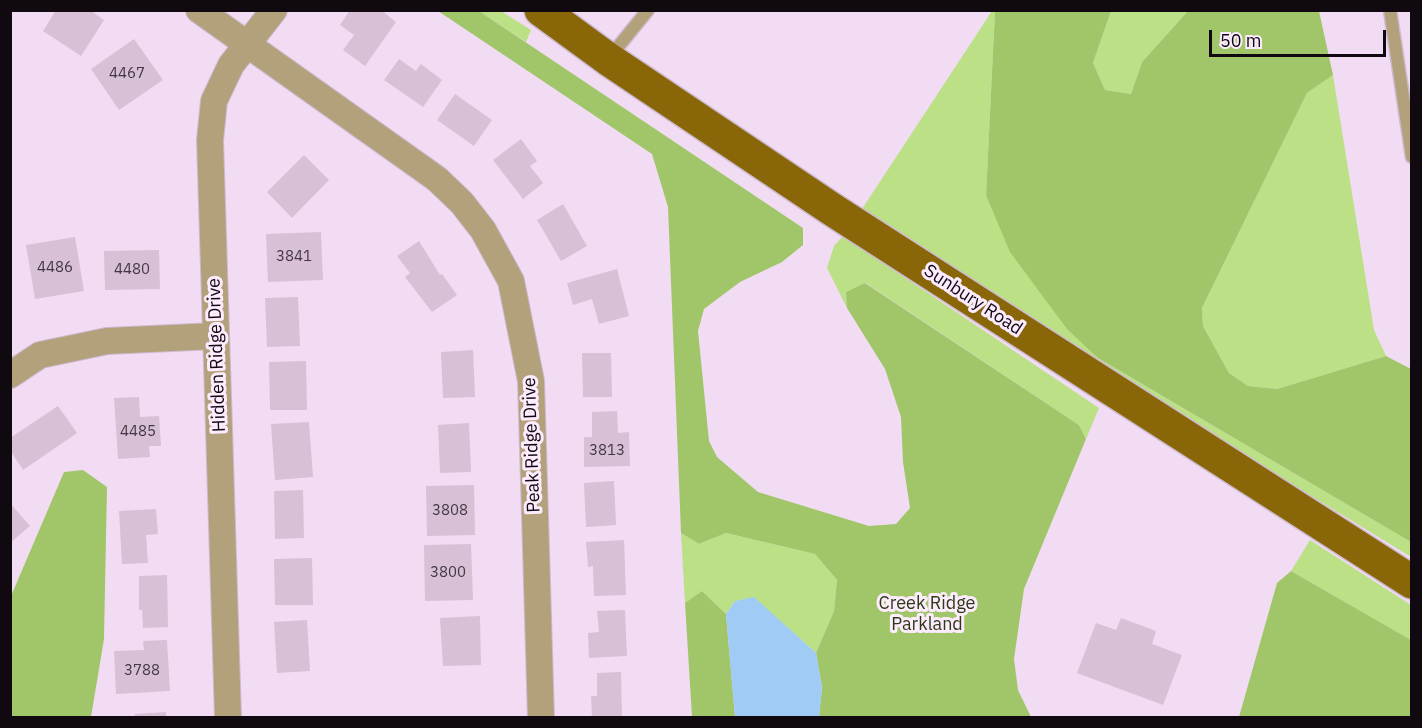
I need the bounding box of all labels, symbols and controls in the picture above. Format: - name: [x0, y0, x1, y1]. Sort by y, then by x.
- scale bar: [1212, 18, 1389, 56]
- text: 50 m: [1220, 29, 1262, 52]
- house number: 4467: [109, 65, 145, 83]
- house number: 3841: [276, 248, 312, 266]
- house number: 4486: [37, 259, 73, 277]
- street label: Sunbury Road: [920, 260, 1026, 340]
- house number: 4480: [114, 261, 150, 279]
- street label: Hidden Ridge Drive: [204, 278, 230, 432]
- street label: Peak Ridge Drive: [519, 377, 545, 513]
- house number: 4485: [120, 423, 156, 441]
- house number: 3813: [589, 442, 625, 460]
- house number: 3808: [432, 502, 468, 520]
- house number: 3800: [430, 564, 466, 582]
- park label: Creek Ridge Parkland: [879, 593, 975, 636]
- house number: 3788: [124, 662, 160, 680]

